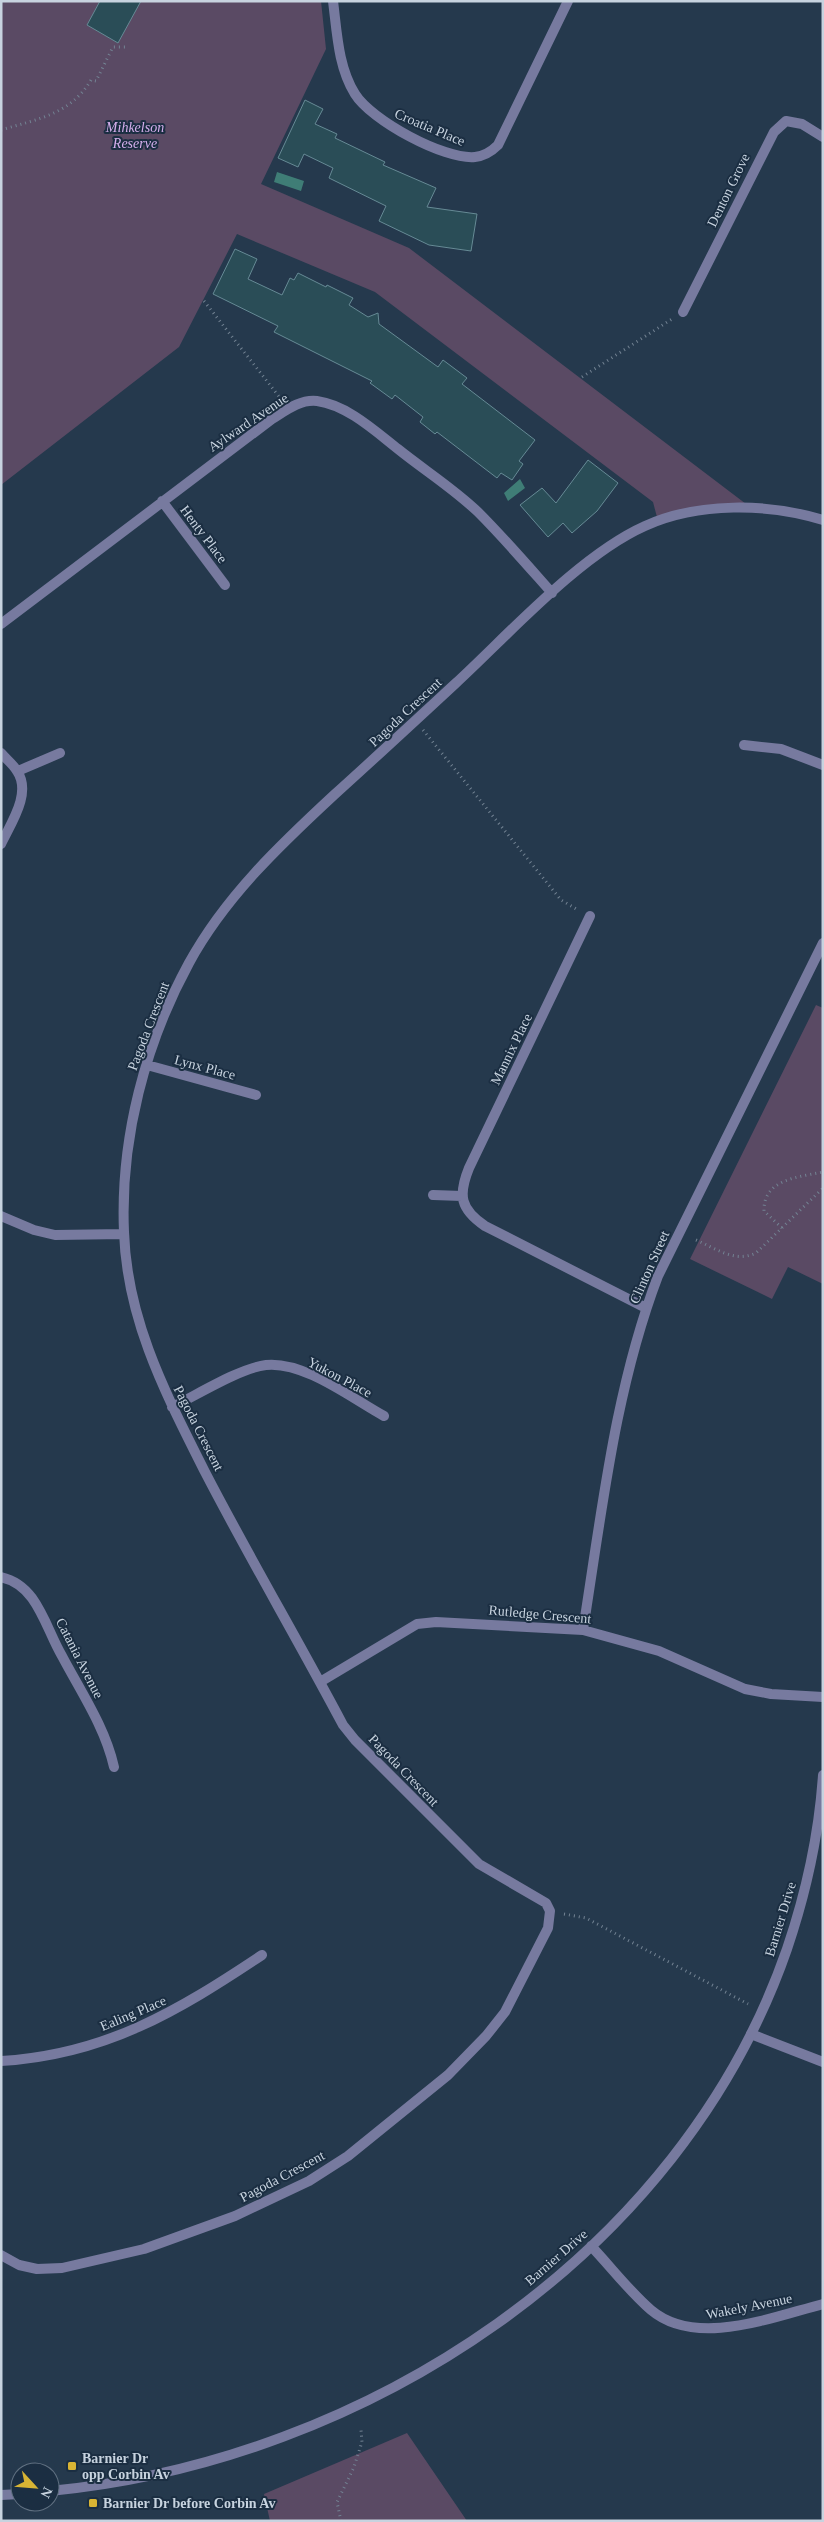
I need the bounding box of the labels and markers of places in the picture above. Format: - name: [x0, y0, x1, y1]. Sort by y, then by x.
- place label: Barnier Dr opp Corbin Av: [82, 2451, 170, 2482]
- marker: Barnier Dr opp Corbin Av: [66, 2460, 78, 2472]
- place label: Barnier Dr before Corbin Av: [103, 2496, 275, 2511]
- marker: Barnier Dr before Corbin Av: [87, 2497, 99, 2509]

